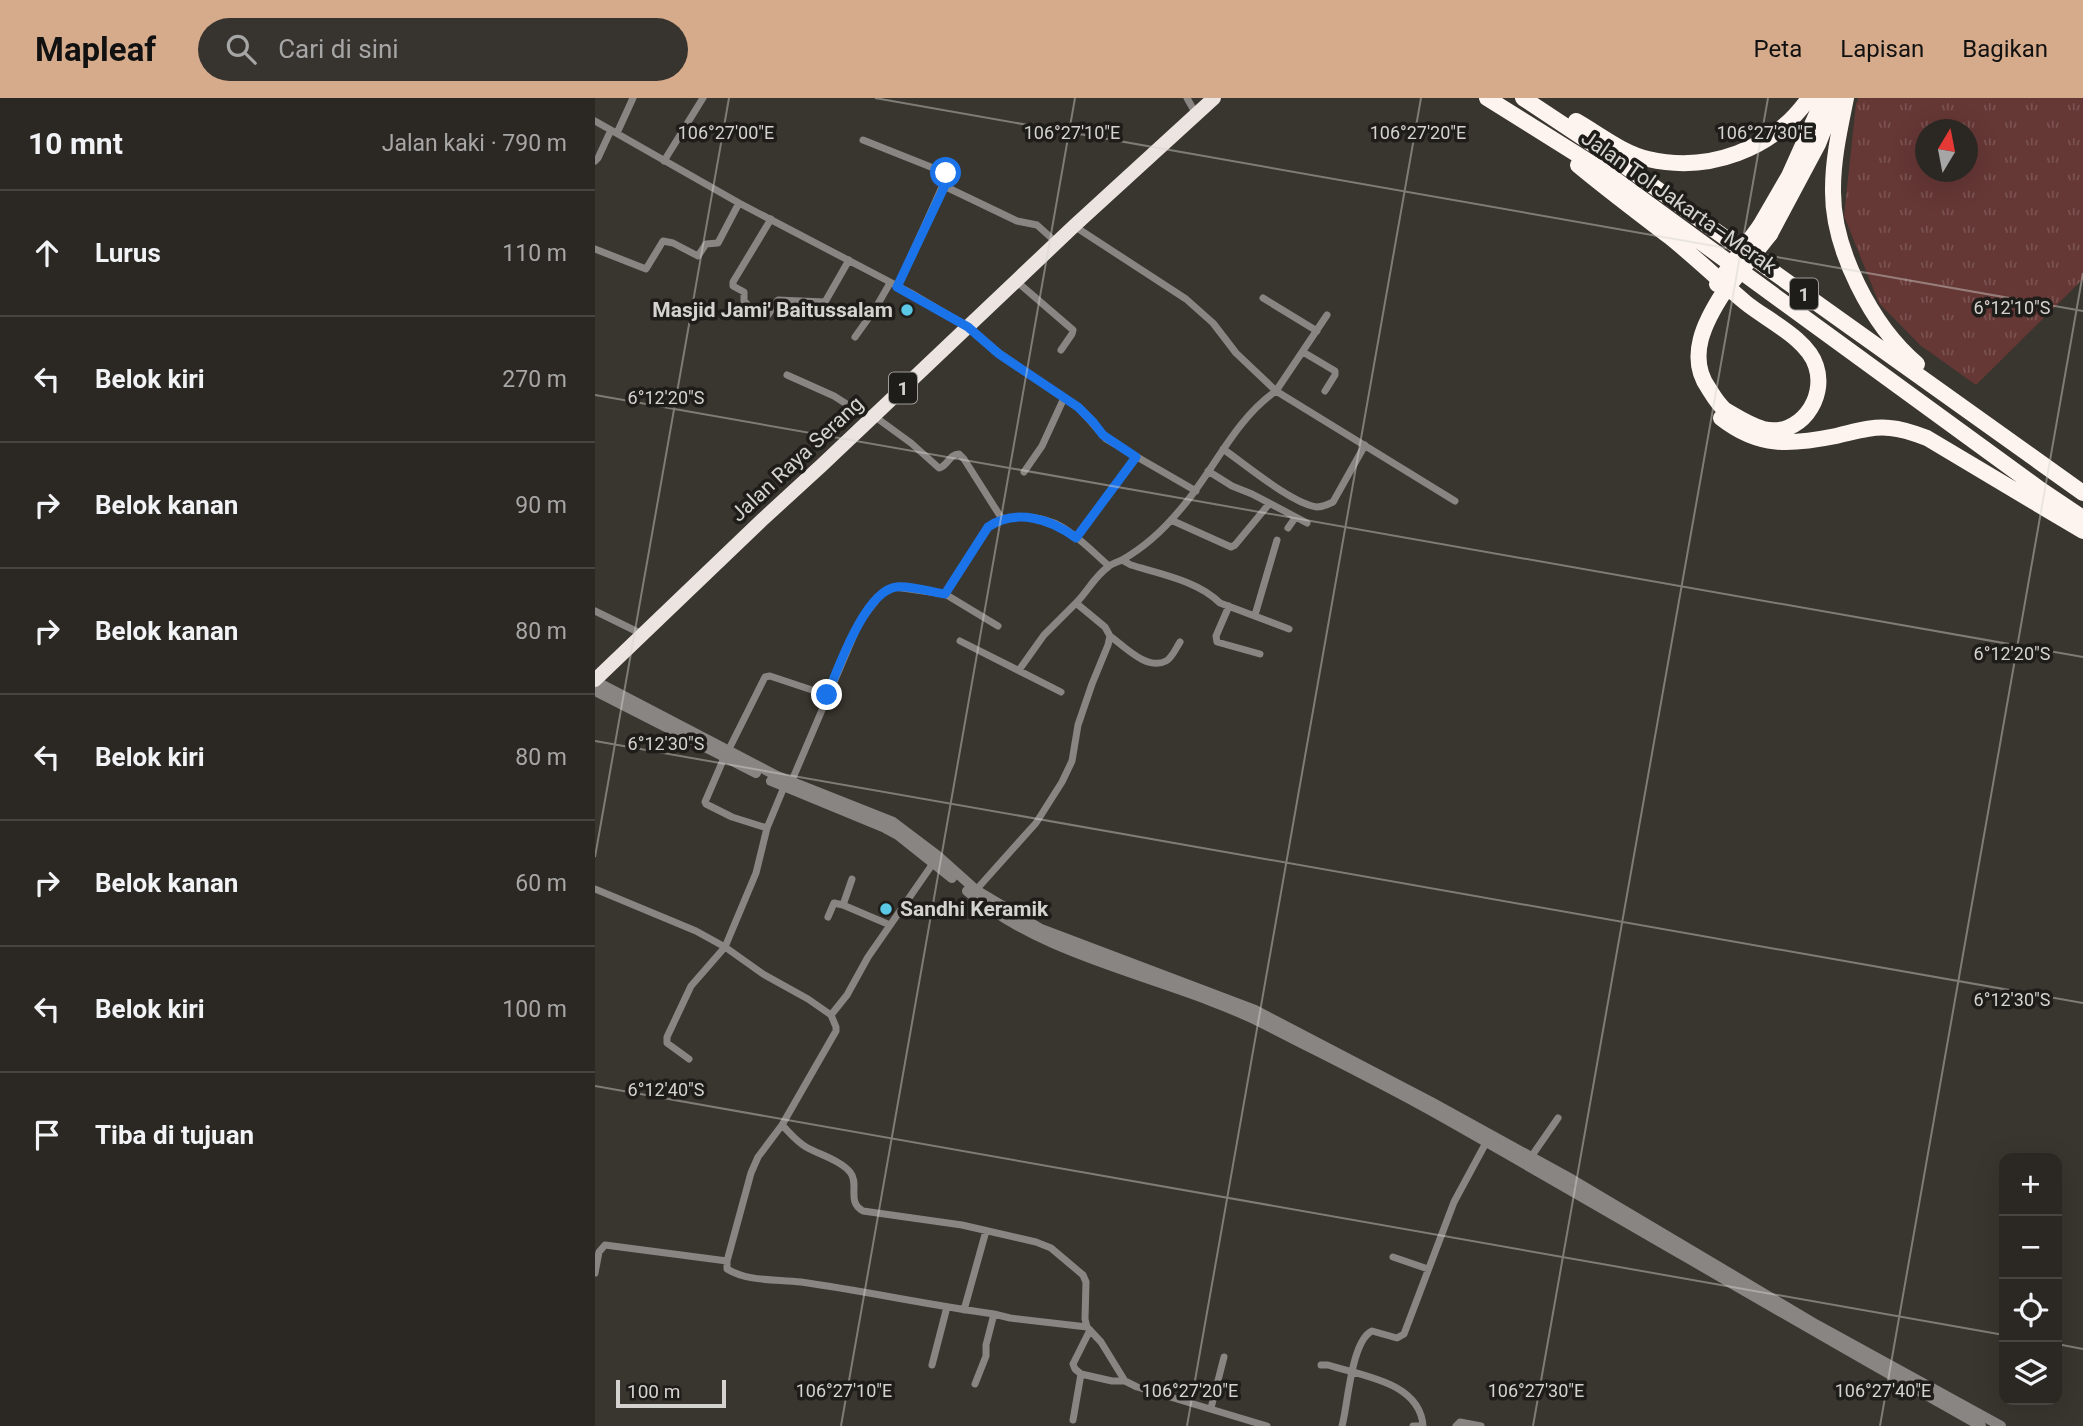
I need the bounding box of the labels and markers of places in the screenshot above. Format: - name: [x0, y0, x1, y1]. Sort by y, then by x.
- place label: Masjid Jami' Baitussalam: [652, 298, 893, 322]
- marker: Masjid Jami' Baitussalam: [899, 302, 915, 318]
- place label: Sandhi Keramik: [900, 897, 1049, 921]
- marker: Sandhi Keramik: [878, 901, 894, 917]

